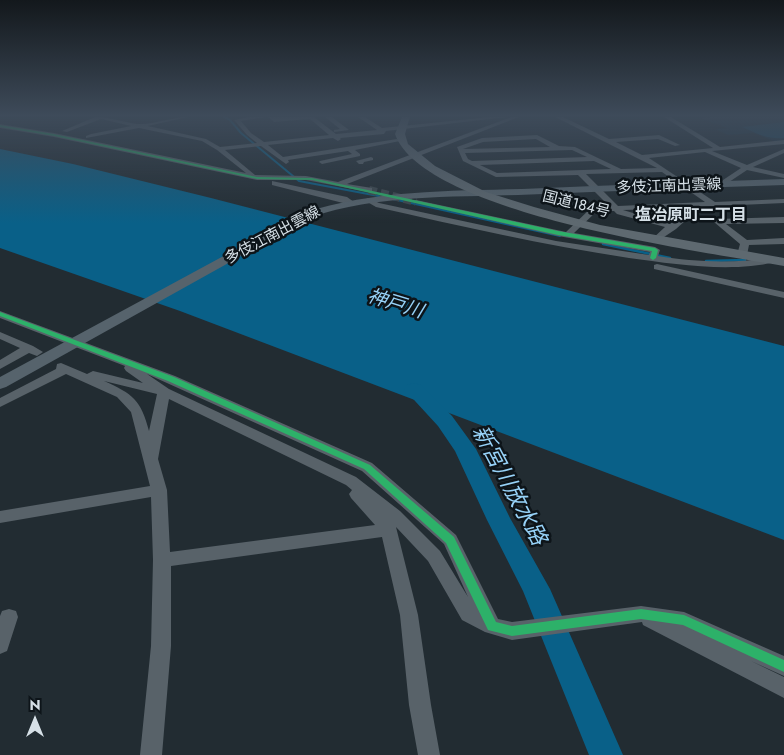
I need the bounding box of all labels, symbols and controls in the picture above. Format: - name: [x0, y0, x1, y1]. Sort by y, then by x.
- street label: 多伎江南出雲線: [616, 176, 722, 198]
- street label: 国道184号: [541, 188, 611, 222]
- street label: 多伎江南出雲線: [222, 203, 324, 269]
- district label: 塩冶原町二丁目: [635, 206, 747, 226]
- water label: 神戸川: [364, 286, 426, 324]
- water label: 新宮川放水路: [465, 422, 551, 550]
- north arrow: [10, 695, 60, 745]
- text: N: [29, 695, 41, 715]

